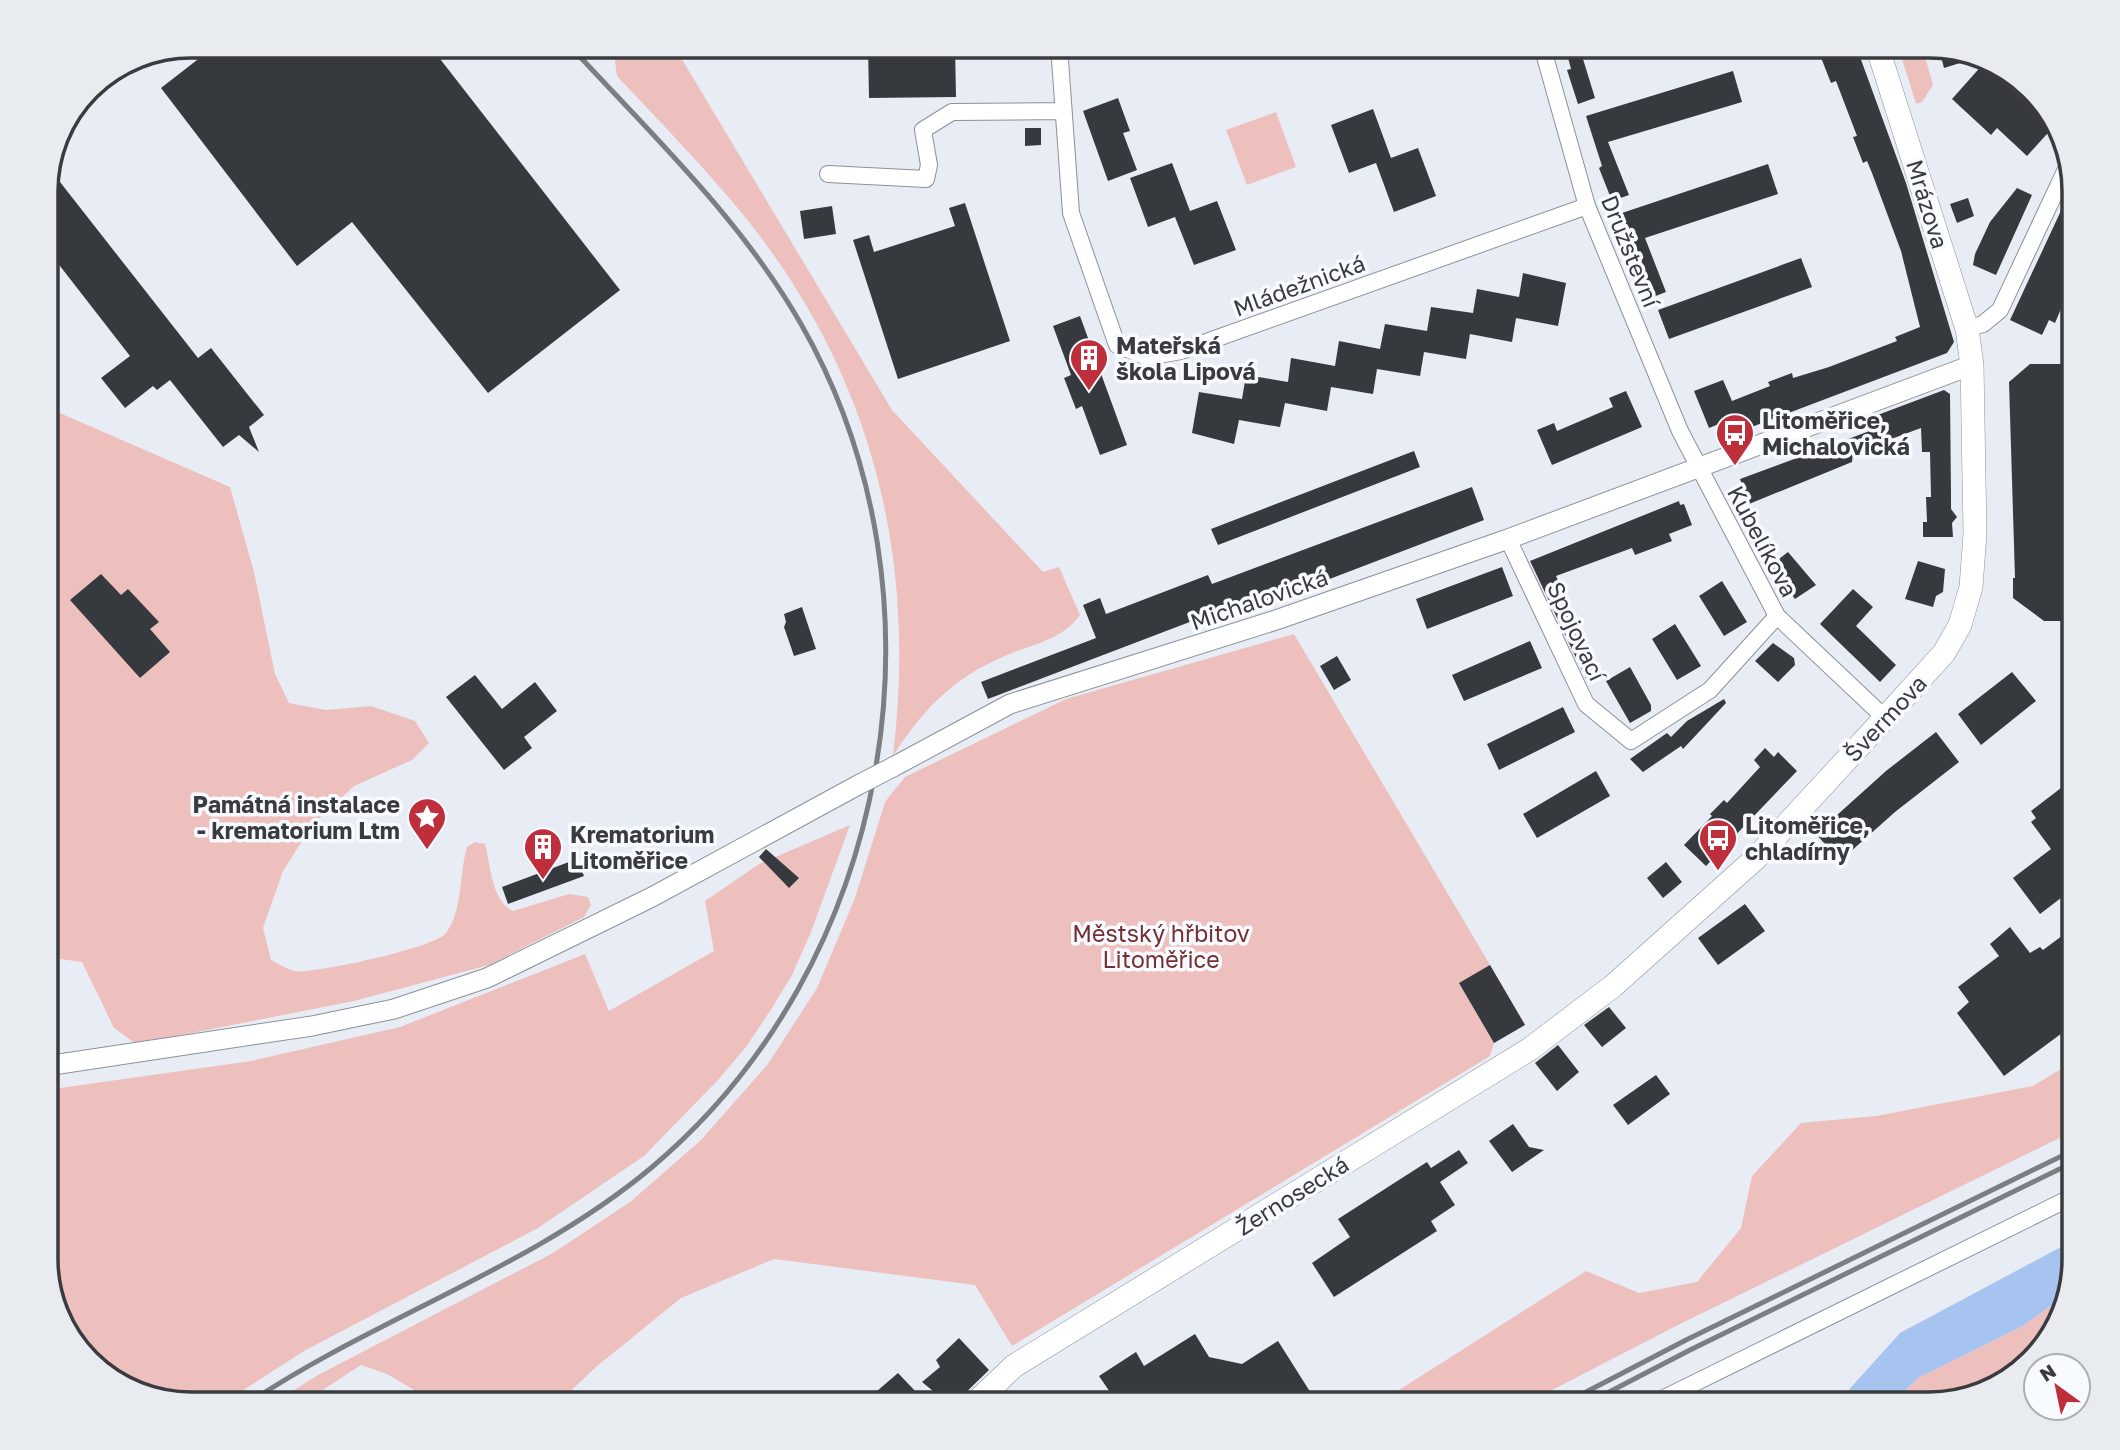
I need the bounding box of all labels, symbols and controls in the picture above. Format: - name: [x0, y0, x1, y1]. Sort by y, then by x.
- street label: Mrázova: [1901, 156, 1955, 252]
- street label: Družstevní: [1596, 191, 1667, 313]
- street label: Mládežnická: [1229, 248, 1369, 322]
- place label: Mateřská škola Lipová: [1116, 331, 1256, 385]
- building icon: Mateřská škola Lipová: [1068, 337, 1110, 392]
- place label: Litoměřice, Michalovická: [1762, 406, 1910, 460]
- bus stop icon: Litoměřice, Michalovická: [1714, 412, 1756, 467]
- street label: Kubelíkova: [1722, 481, 1804, 601]
- street label: Michalovická: [1187, 562, 1331, 636]
- street label: Spojovací: [1542, 577, 1613, 687]
- street label: Švermova: [1838, 669, 1932, 767]
- place label: Památná instalace - krematorium Ltm: [193, 790, 400, 844]
- place icon: Památná instalace - krematorium Ltm: [406, 796, 448, 851]
- place label: Litoměřice, chladírny: [1745, 811, 1870, 865]
- bus stop icon: Litoměřice, chladírny: [1697, 817, 1739, 872]
- place label: Krematorium Litoměřice: [570, 820, 714, 874]
- building icon: Krematorium Litoměřice: [522, 826, 564, 881]
- park label: Městský hřbitov Litoměřice: [1072, 919, 1250, 973]
- street label: Žernosecká: [1231, 1149, 1353, 1241]
- north arrow: [2022, 1352, 2092, 1422]
- text: N: [2035, 1359, 2060, 1386]

